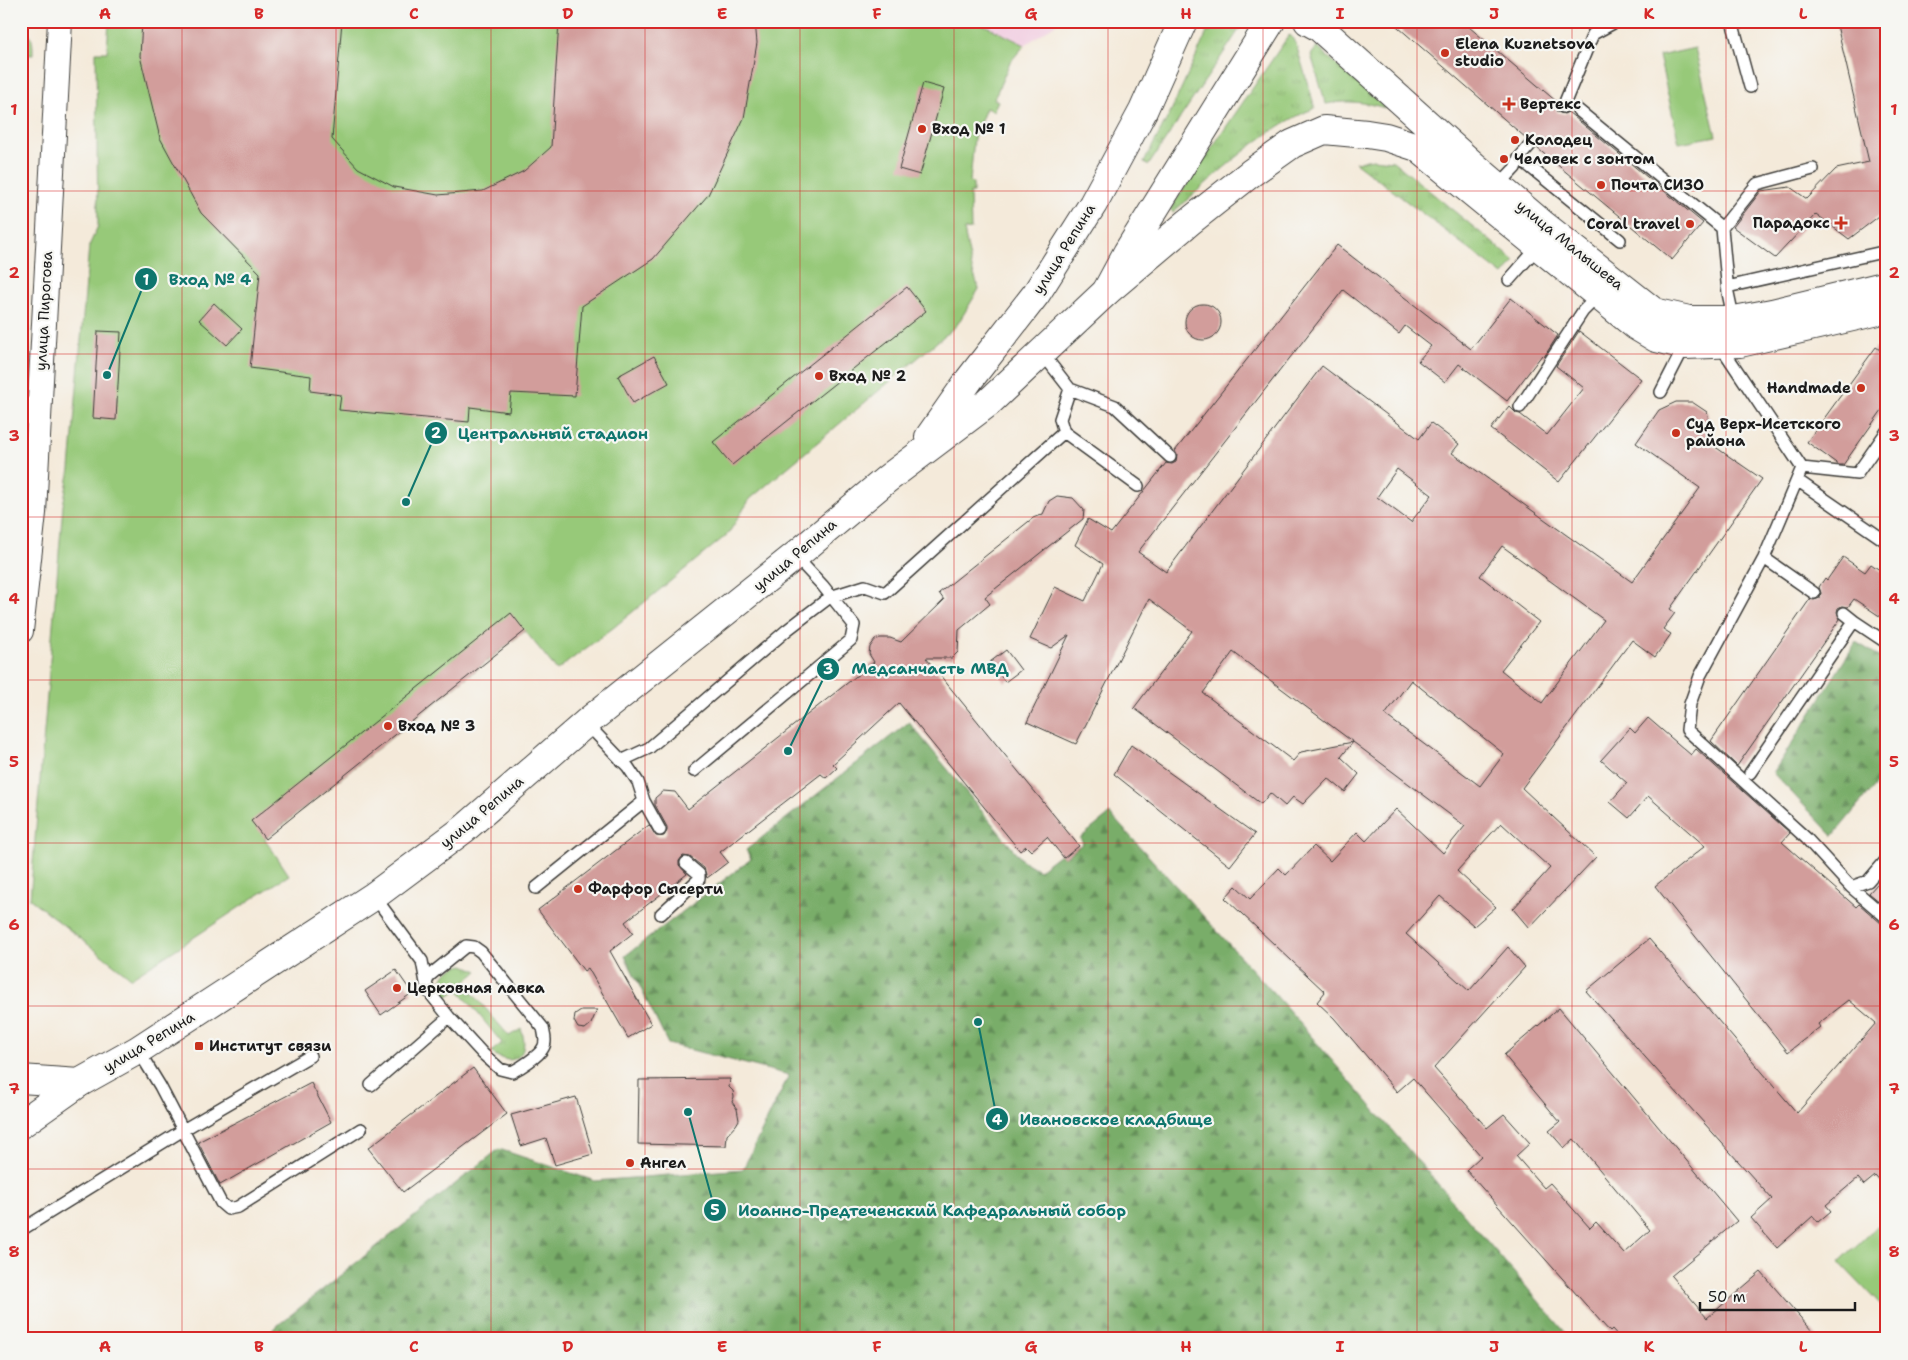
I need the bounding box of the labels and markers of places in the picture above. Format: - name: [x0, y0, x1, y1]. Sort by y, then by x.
- place label: Elena Kuznetsova studio: [1455, 34, 1596, 71]
- marker: Elena Kuznetsova studio: [1439, 47, 1451, 59]
- place label: Вертекс: [1520, 94, 1581, 114]
- marker: Вертекс: [1502, 97, 1516, 111]
- place label: Вход № 1: [932, 119, 1006, 139]
- marker: Вход № 1: [916, 123, 928, 135]
- place label: Колодец: [1525, 130, 1593, 150]
- marker: Колодец: [1509, 134, 1521, 146]
- place label: Человек с зонтом: [1514, 149, 1655, 169]
- marker: Человек с зонтом: [1498, 153, 1510, 165]
- place label: Почта СИЗО: [1611, 175, 1704, 195]
- marker: Почта СИЗО: [1595, 179, 1607, 191]
- place label: Парадокс: [1753, 213, 1830, 233]
- place label: Coral travel: [1587, 214, 1680, 234]
- marker: Парадокс: [1834, 216, 1848, 230]
- marker: Coral travel: [1684, 218, 1696, 230]
- callout: Вход № 4: [134, 264, 261, 295]
- place label: Вход № 2: [829, 366, 907, 386]
- marker: Вход № 2: [813, 370, 825, 382]
- place label: Handmade: [1767, 378, 1851, 398]
- marker: Handmade: [1855, 382, 1867, 394]
- place label: Суд Верх-Исетского района: [1686, 414, 1841, 451]
- callout: Центральный стадион: [423, 418, 658, 449]
- marker: Суд Верх-Исетского района: [1670, 427, 1682, 439]
- callout: Медсанчасть МВД: [816, 653, 1018, 684]
- place label: Вход № 3: [398, 716, 475, 736]
- marker: Вход № 3: [382, 720, 394, 732]
- place label: Фарфор Сысерти: [588, 879, 724, 899]
- marker: Фарфор Сысерти: [572, 883, 584, 895]
- place label: Церковная лавка: [407, 978, 546, 998]
- marker: Церковная лавка: [391, 982, 403, 994]
- place label: Институт связи: [209, 1036, 332, 1056]
- marker: Институт связи: [193, 1040, 205, 1052]
- callout: Ивановское кладбище: [985, 1104, 1223, 1135]
- place label: Ангел: [640, 1153, 686, 1173]
- marker: Ангел: [624, 1157, 636, 1169]
- callout: Иоанно-Предтеченский Кафедральный собор: [703, 1194, 1136, 1225]

